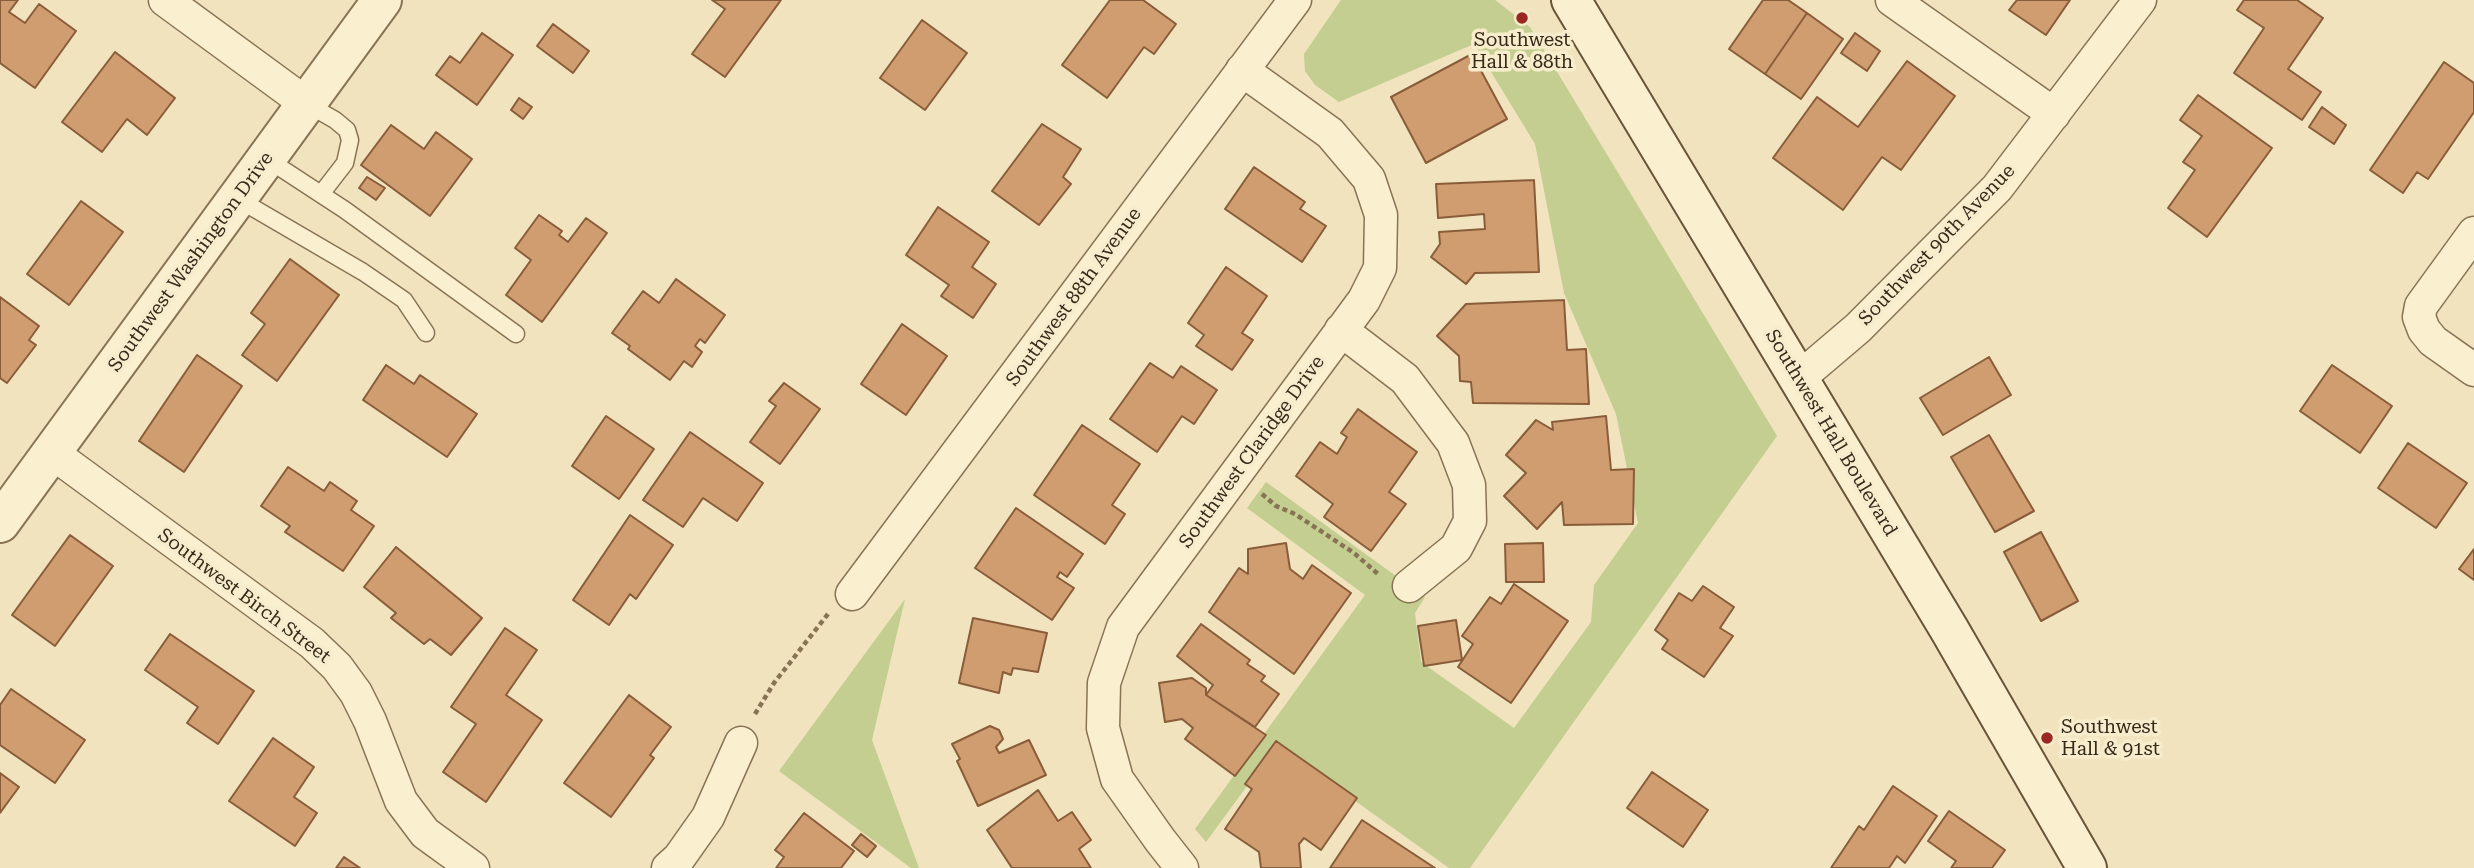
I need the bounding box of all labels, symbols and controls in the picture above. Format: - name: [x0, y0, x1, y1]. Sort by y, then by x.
- marker: Southwest Hall & 88th: [1514, 10, 1530, 26]
- place label: Southwest Hall & 88th: [1471, 29, 1573, 73]
- street label: Southwest Washington Drive: [104, 148, 278, 376]
- street label: Southwest 90th Avenue: [1854, 160, 2020, 330]
- street label: Southwest 88th Avenue: [1002, 203, 1146, 391]
- street label: Southwest Hall Boulevard: [1760, 325, 1902, 541]
- street label: Southwest Claridge Drive: [1174, 351, 1330, 553]
- street label: Southwest Birch Street: [153, 524, 335, 668]
- place label: Southwest Hall & 91st: [2061, 716, 2160, 760]
- marker: Southwest Hall & 91st: [2039, 730, 2055, 746]

